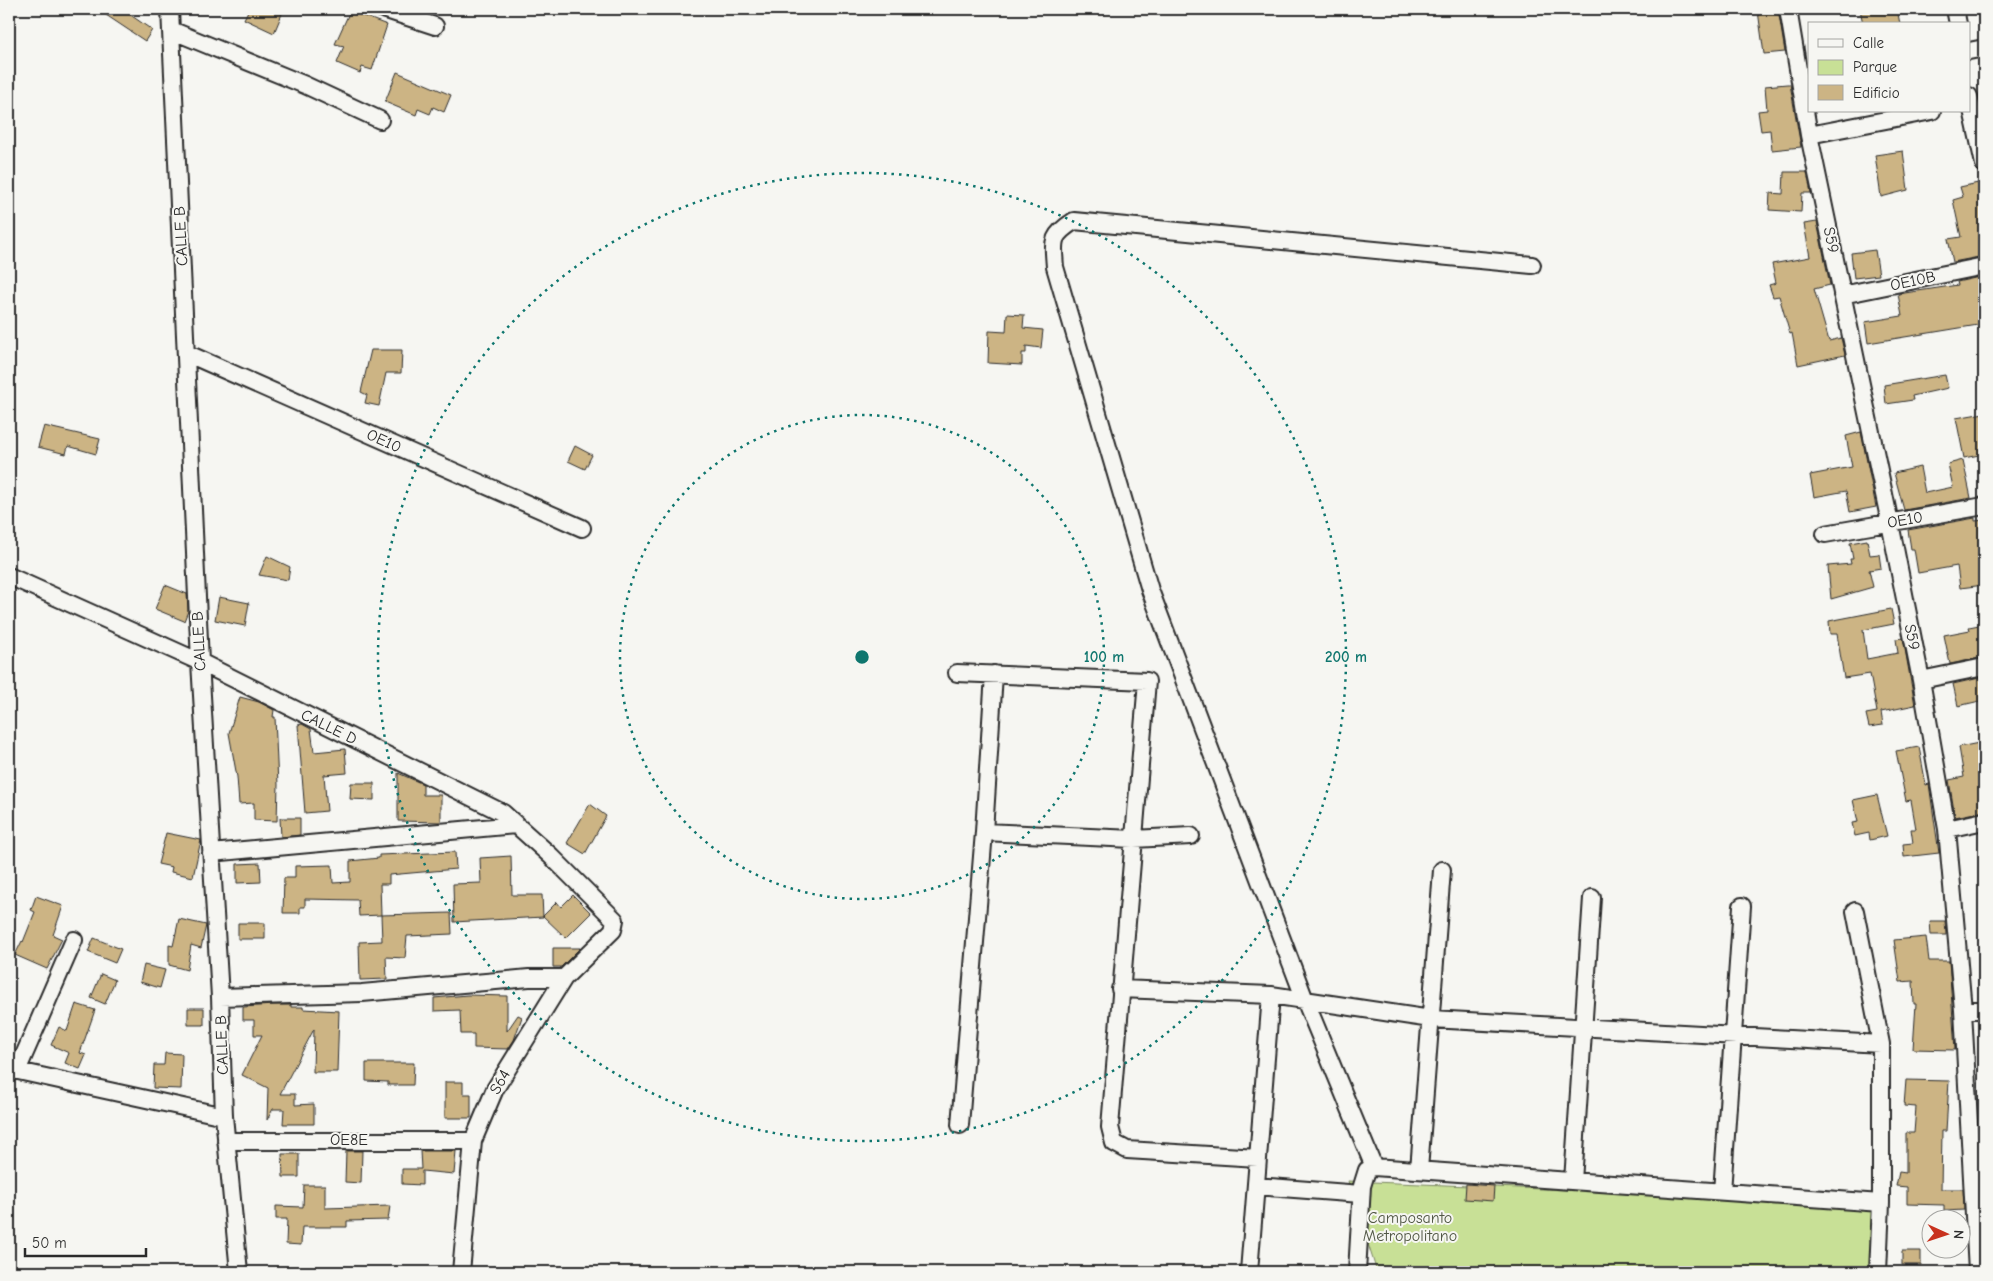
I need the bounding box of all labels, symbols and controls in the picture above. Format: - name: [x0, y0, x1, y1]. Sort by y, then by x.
- legend: [1808, 22, 1970, 112]
- text: Calle: [1853, 34, 1885, 52]
- text: Parque: [1853, 58, 1898, 76]
- text: Edificio: [1853, 84, 1900, 102]
- street label: CALLE B: [170, 205, 192, 266]
- street label: S59: [1819, 225, 1843, 255]
- street label: OE10B: [1889, 267, 1937, 295]
- street label: OE10: [364, 425, 404, 457]
- street label: OE10: [1886, 508, 1924, 532]
- street label: CALLE B: [188, 610, 210, 671]
- street label: S59: [1901, 623, 1923, 651]
- centre of rings: [853, 648, 871, 666]
- text: 100 m: [1084, 648, 1124, 666]
- text: 200 m: [1325, 648, 1367, 666]
- street label: CALLE D: [298, 706, 360, 748]
- street label: CALLE B: [212, 1015, 232, 1075]
- street label: S64: [486, 1067, 514, 1097]
- street label: OE8E: [330, 1131, 368, 1149]
- north arrow: [1920, 1208, 1970, 1258]
- park label: Camposanto Metropolitano: [1363, 1209, 1457, 1245]
- scale bar: [25, 1226, 146, 1258]
- text: N: [1950, 1230, 1967, 1240]
- text: 50 m: [32, 1234, 67, 1252]

